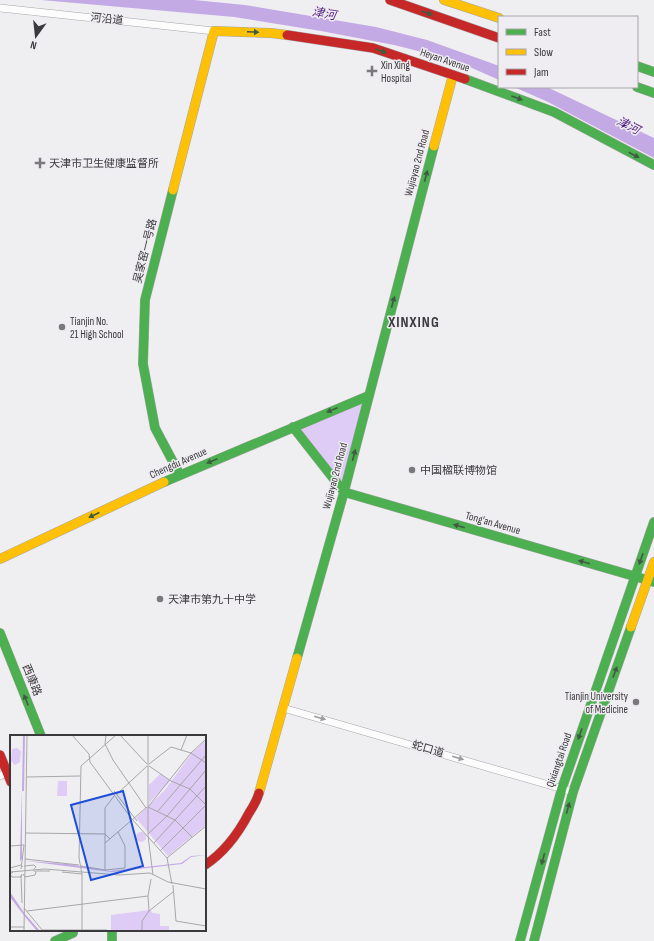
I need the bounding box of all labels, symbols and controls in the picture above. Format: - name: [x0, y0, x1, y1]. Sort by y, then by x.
- water label: 津河: [311, 5, 339, 24]
- one-way arrow: [421, 10, 433, 16]
- street label: 河沿道: [90, 11, 124, 27]
- north arrow: [16, 16, 56, 56]
- legend: [498, 16, 638, 88]
- text: Fast: [534, 25, 551, 40]
- one-way arrow: [247, 29, 259, 36]
- text: N: [29, 38, 38, 52]
- street label: Heyan Avenue: [418, 45, 472, 75]
- text: Slow: [534, 45, 553, 60]
- one-way arrow: [375, 48, 387, 54]
- place label: Xin Xing Hospital: [380, 59, 411, 85]
- marker: Xin Xing Hospital: [366, 65, 378, 77]
- text: Jam: [533, 65, 549, 80]
- one-way arrow: [511, 96, 523, 102]
- water label: 津河: [614, 114, 644, 139]
- street label: Wujiayao 2nd Road: [402, 128, 432, 198]
- one-way arrow: [628, 151, 640, 158]
- marker: 天津市卫生健康监督所: [34, 157, 46, 169]
- place label: 天津市卫生健康监督所: [49, 157, 159, 170]
- one-way arrow: [424, 170, 430, 182]
- street label: 吴家窑一号路: [131, 217, 159, 285]
- one-way arrow: [390, 295, 396, 307]
- district label: XINXING: [387, 313, 440, 332]
- place label: Tianjin No. 21 High School: [70, 315, 124, 341]
- marker: Tianjin No. 21 High School: [57, 322, 67, 332]
- one-way arrow: [326, 408, 338, 414]
- street label: Wujiayao 2nd Road: [320, 441, 350, 511]
- street label: Chengdu Avenue: [147, 445, 209, 481]
- one-way arrow: [351, 448, 357, 461]
- one-way arrow: [206, 458, 218, 464]
- place label: 中国楹联博物馆: [420, 464, 497, 477]
- marker: 中国楹联博物馆: [407, 465, 417, 475]
- street label: Tong'an Avenue: [464, 509, 522, 537]
- one-way arrow: [89, 512, 100, 518]
- one-way arrow: [453, 523, 465, 529]
- one-way arrow: [638, 553, 644, 565]
- one-way arrow: [578, 559, 590, 565]
- place label: 天津市第九十中学: [168, 593, 256, 606]
- marker: 天津市第九十中学: [155, 594, 165, 604]
- street label: 西康路: [20, 662, 44, 698]
- one-way arrow: [612, 666, 618, 678]
- place label: Tianjin University of Medicine: [565, 690, 629, 716]
- one-way arrow: [23, 693, 29, 705]
- marker: Tianjin University of Medicine: [631, 697, 641, 707]
- one-way arrow: [314, 715, 326, 721]
- one-way arrow: [577, 729, 583, 741]
- street label: Qixiangtai Road: [544, 731, 574, 789]
- inset map: [10, 735, 206, 931]
- street label: 蛇口道: [410, 738, 446, 760]
- one-way arrow: [453, 755, 465, 761]
- one-way arrow: [565, 802, 571, 814]
- one-way arrow: [539, 852, 545, 865]

